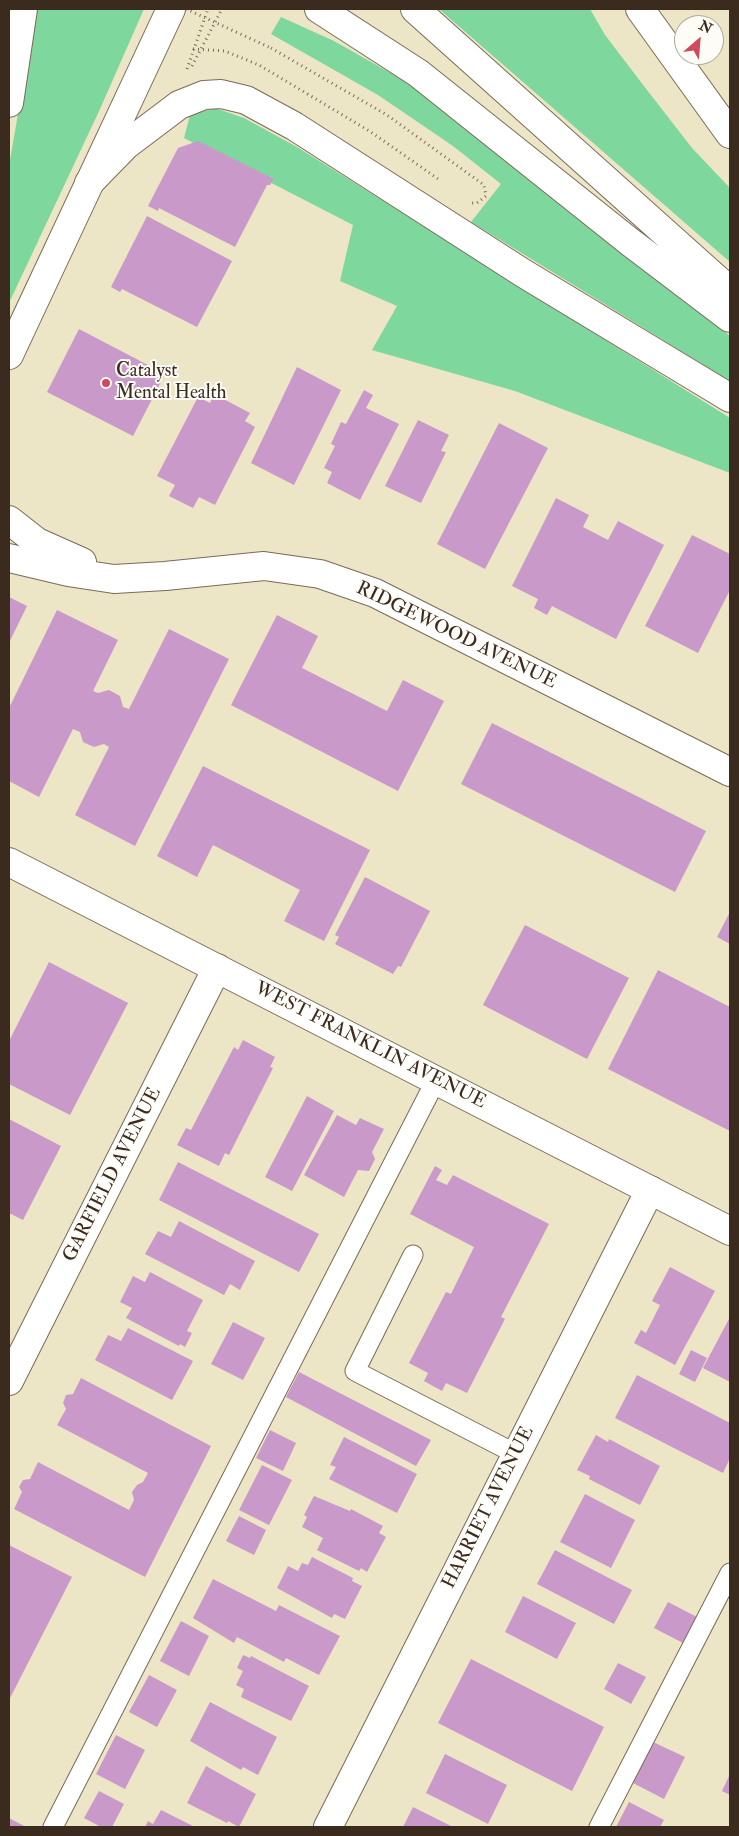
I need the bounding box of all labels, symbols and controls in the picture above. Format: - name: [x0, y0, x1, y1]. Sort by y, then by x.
- north arrow: [674, 15, 724, 65]
- text: N: [696, 17, 715, 37]
- place label: Catalyst Mental Health: [116, 361, 227, 405]
- marker: Catalyst Mental Health: [100, 377, 112, 389]
- street label: RIDGEWOOD AVENUE: [352, 578, 560, 694]
- street label: WEST FRANKLIN AVENUE: [250, 978, 490, 1114]
- street label: GARFIELD AVENUE: [59, 1084, 167, 1266]
- street label: HARRIET AVENUE: [438, 1423, 540, 1593]

